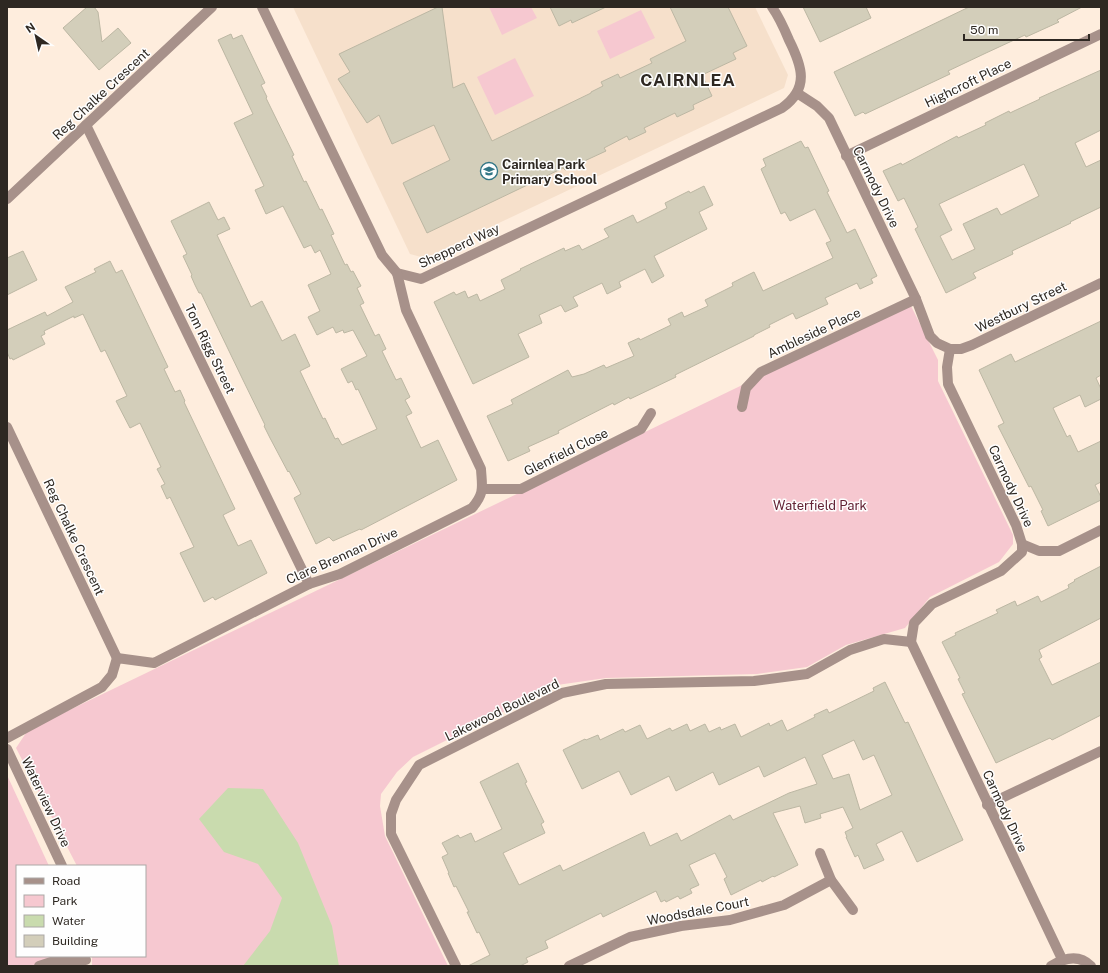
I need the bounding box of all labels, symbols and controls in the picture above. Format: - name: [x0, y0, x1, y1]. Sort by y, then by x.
- north arrow: [16, 16, 56, 56]
- scale bar: [964, 16, 1089, 42]
- text: N: [23, 20, 37, 35]
- text: 50 m: [970, 23, 998, 37]
- street label: Reg Chalke Crescent: [50, 45, 152, 143]
- street label: Highcroft Place: [922, 56, 1014, 110]
- district label: CAIRNLEA: [640, 70, 736, 90]
- street label: Carmody Drive: [850, 144, 902, 230]
- place label: Cairnlea Park Primary School: [502, 157, 597, 187]
- school or university icon: Cairnlea Park Primary School: [479, 161, 499, 181]
- street label: Shepperd Way: [416, 221, 502, 271]
- street label: Westbury Street: [973, 278, 1069, 336]
- street label: Tom Rigg Street: [182, 302, 238, 396]
- street label: Ambleside Place: [765, 305, 863, 361]
- street label: Glenfield Close: [521, 425, 611, 479]
- street label: Carmody Drive: [985, 443, 1037, 529]
- street label: Reg Chalke Crescent: [40, 476, 108, 598]
- park label: Waterfield Park: [773, 498, 867, 513]
- street label: Clare Brennan Drive: [284, 525, 400, 587]
- street label: Lakewood Boulevard: [442, 676, 562, 744]
- street label: Waterview Drive: [19, 755, 73, 849]
- street label: Carmody Drive: [979, 768, 1031, 854]
- legend: [16, 865, 146, 957]
- text: Road: [52, 874, 80, 888]
- text: Park: [52, 894, 78, 908]
- street label: Woodsdale Court: [646, 894, 750, 928]
- text: Water: [52, 914, 86, 928]
- text: Building: [52, 934, 98, 948]

